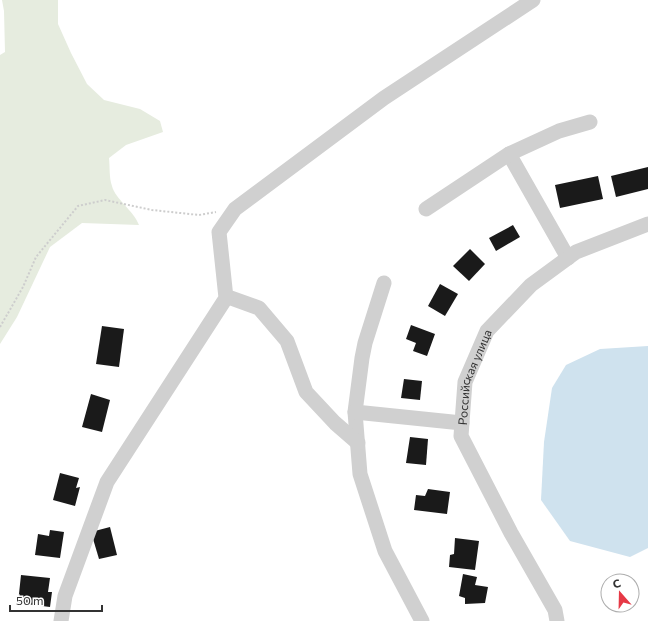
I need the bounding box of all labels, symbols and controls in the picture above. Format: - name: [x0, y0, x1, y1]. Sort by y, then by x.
- street label: Российская улица: [455, 327, 494, 426]
- north arrow: [600, 573, 640, 613]
- text: С: [611, 576, 623, 591]
- scale bar: [10, 587, 102, 613]
- text: 50 m: [16, 593, 44, 607]

